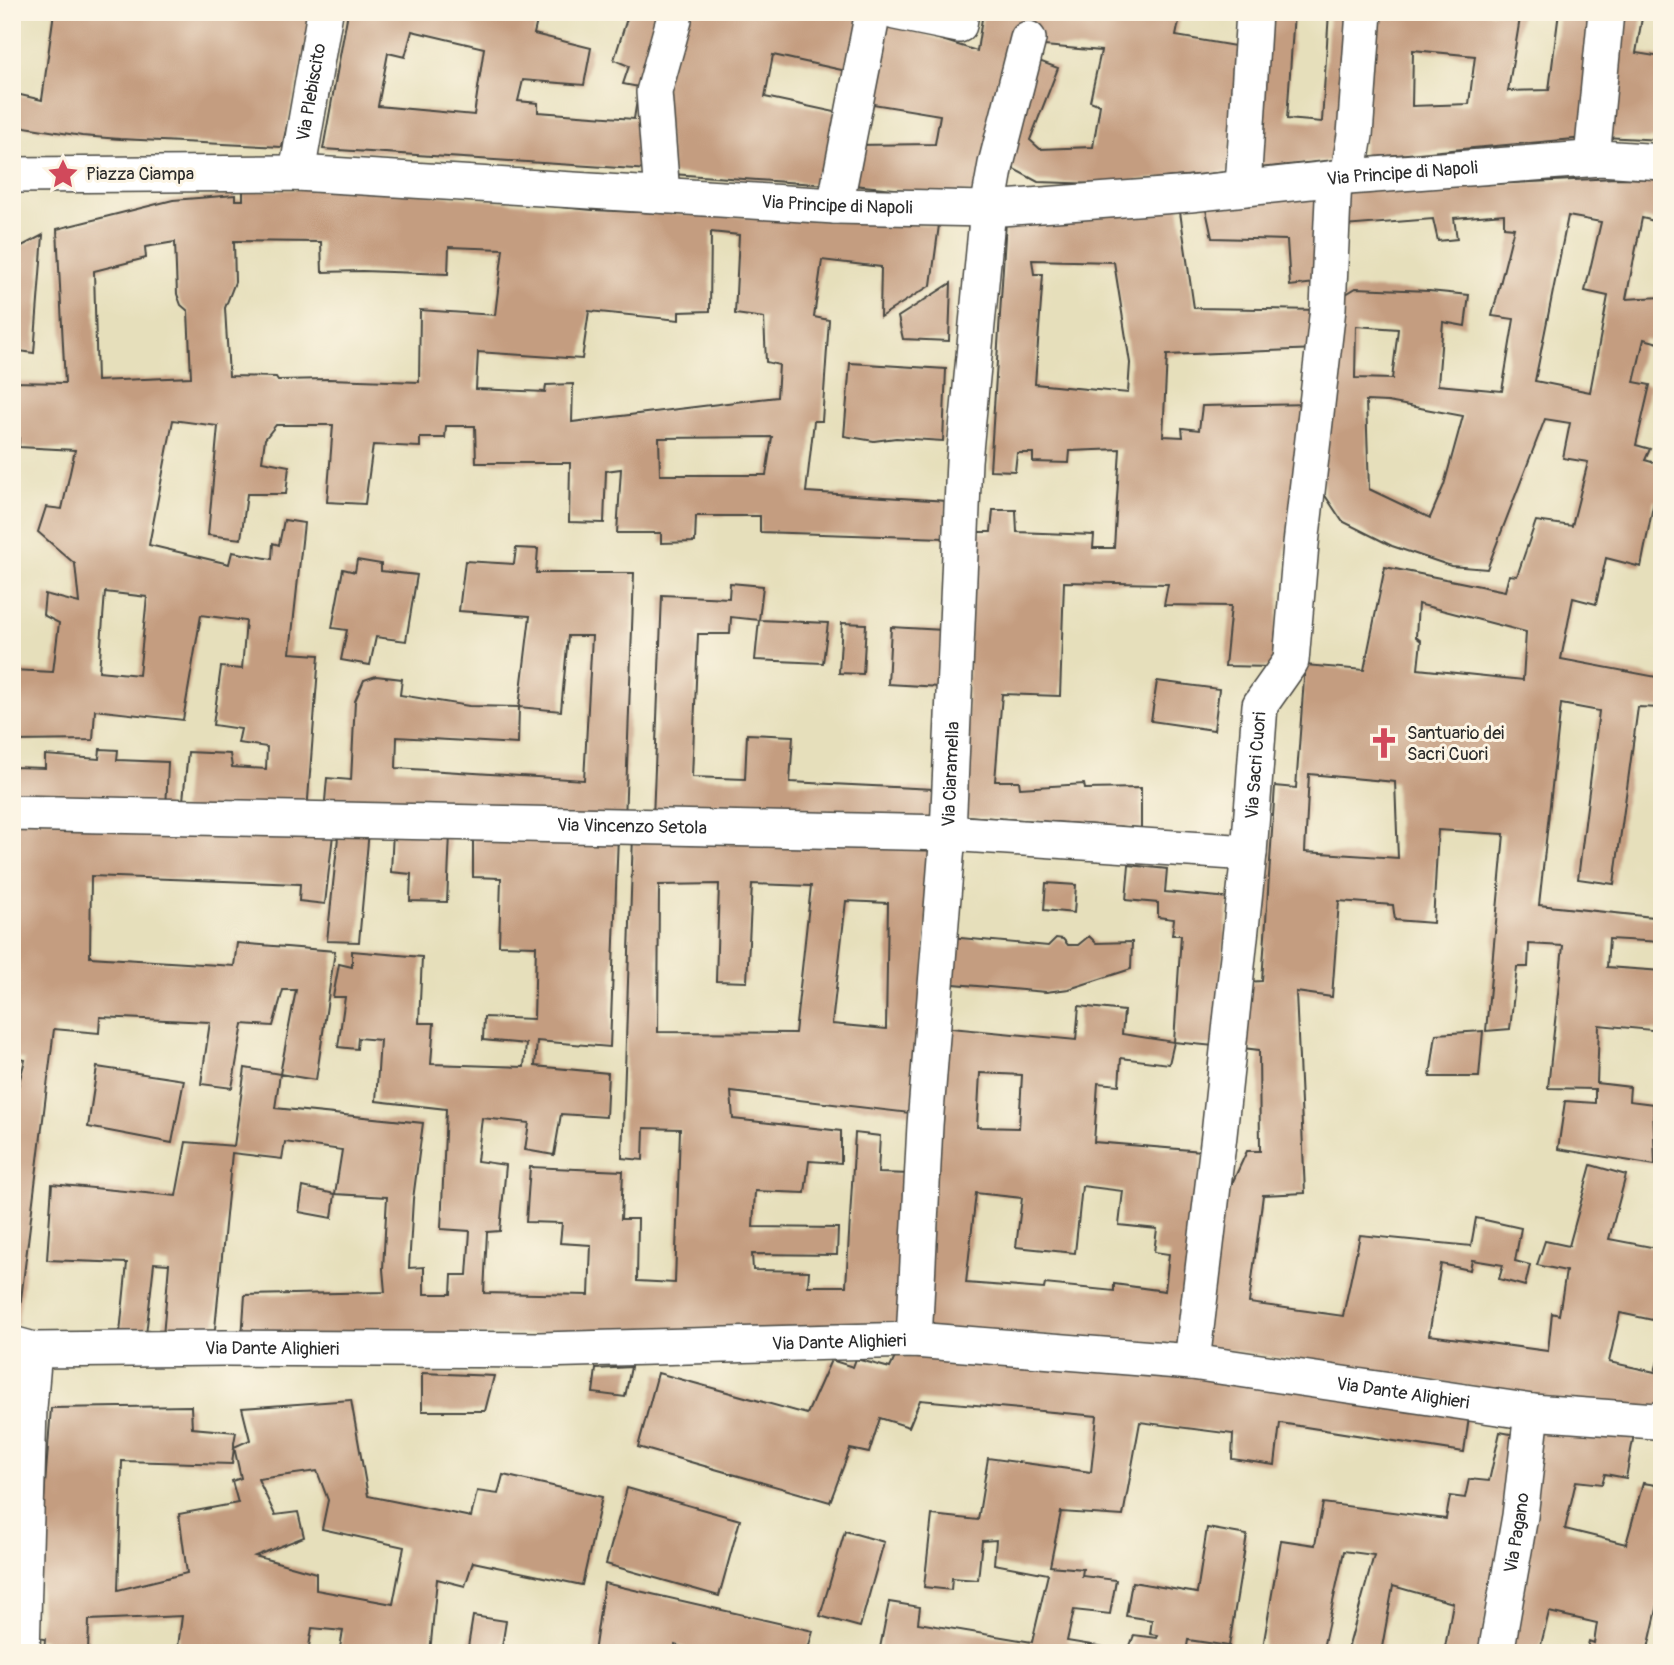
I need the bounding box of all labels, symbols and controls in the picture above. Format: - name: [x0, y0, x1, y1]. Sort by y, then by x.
- street label: Via Plebiscito: [291, 41, 331, 143]
- street label: Via Principe di Napoli: [1326, 156, 1479, 191]
- place icon: Piazza Ciampa: [46, 157, 80, 191]
- place label: Piazza Ciampa: [86, 163, 194, 186]
- street label: Via Principe di Napoli: [761, 190, 913, 219]
- street label: Via Sacri Cuori: [1240, 711, 1271, 820]
- street label: Via Ciaramella: [937, 721, 964, 828]
- place label: Santuario dei Sacri Cuori: [1407, 722, 1504, 766]
- church icon: Santuario dei Sacri Cuori: [1367, 726, 1401, 760]
- street label: Via Vincenzo Setola: [557, 813, 707, 839]
- street label: Via Dante Alighieri: [772, 1329, 907, 1355]
- street label: Via Dante Alighieri: [205, 1336, 339, 1360]
- street label: Via Dante Alighieri: [1335, 1372, 1471, 1414]
- street label: Via Pagano: [1499, 1491, 1534, 1575]

